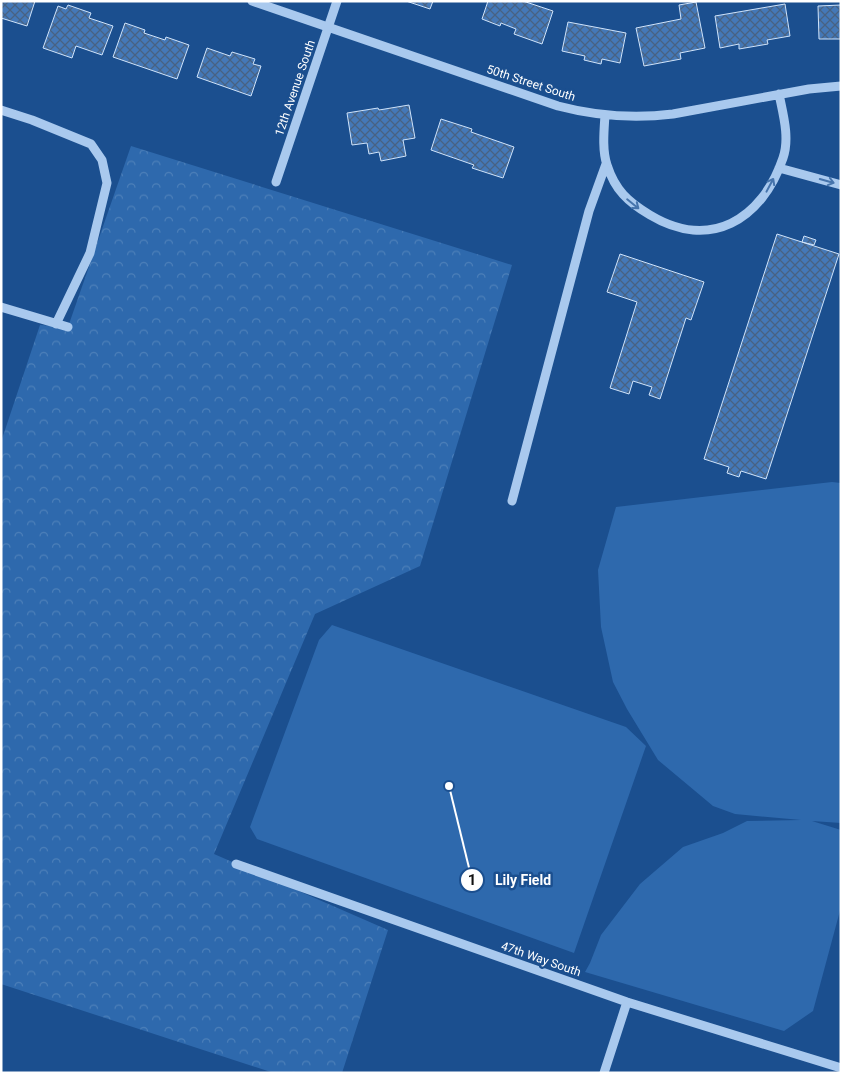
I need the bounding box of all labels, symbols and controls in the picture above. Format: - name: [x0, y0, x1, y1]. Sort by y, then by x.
- street label: 12th Avenue South: [272, 38, 318, 138]
- street label: 50th Street South: [485, 62, 577, 104]
- one-way arrow: [818, 177, 834, 186]
- one-way arrow: [766, 178, 775, 193]
- one-way arrow: [626, 198, 639, 209]
- callout: Lily Field: [460, 866, 561, 895]
- text: 1: [468, 871, 476, 889]
- text: Lily Field: [495, 872, 551, 888]
- street label: 47th Way South: [499, 939, 583, 979]

